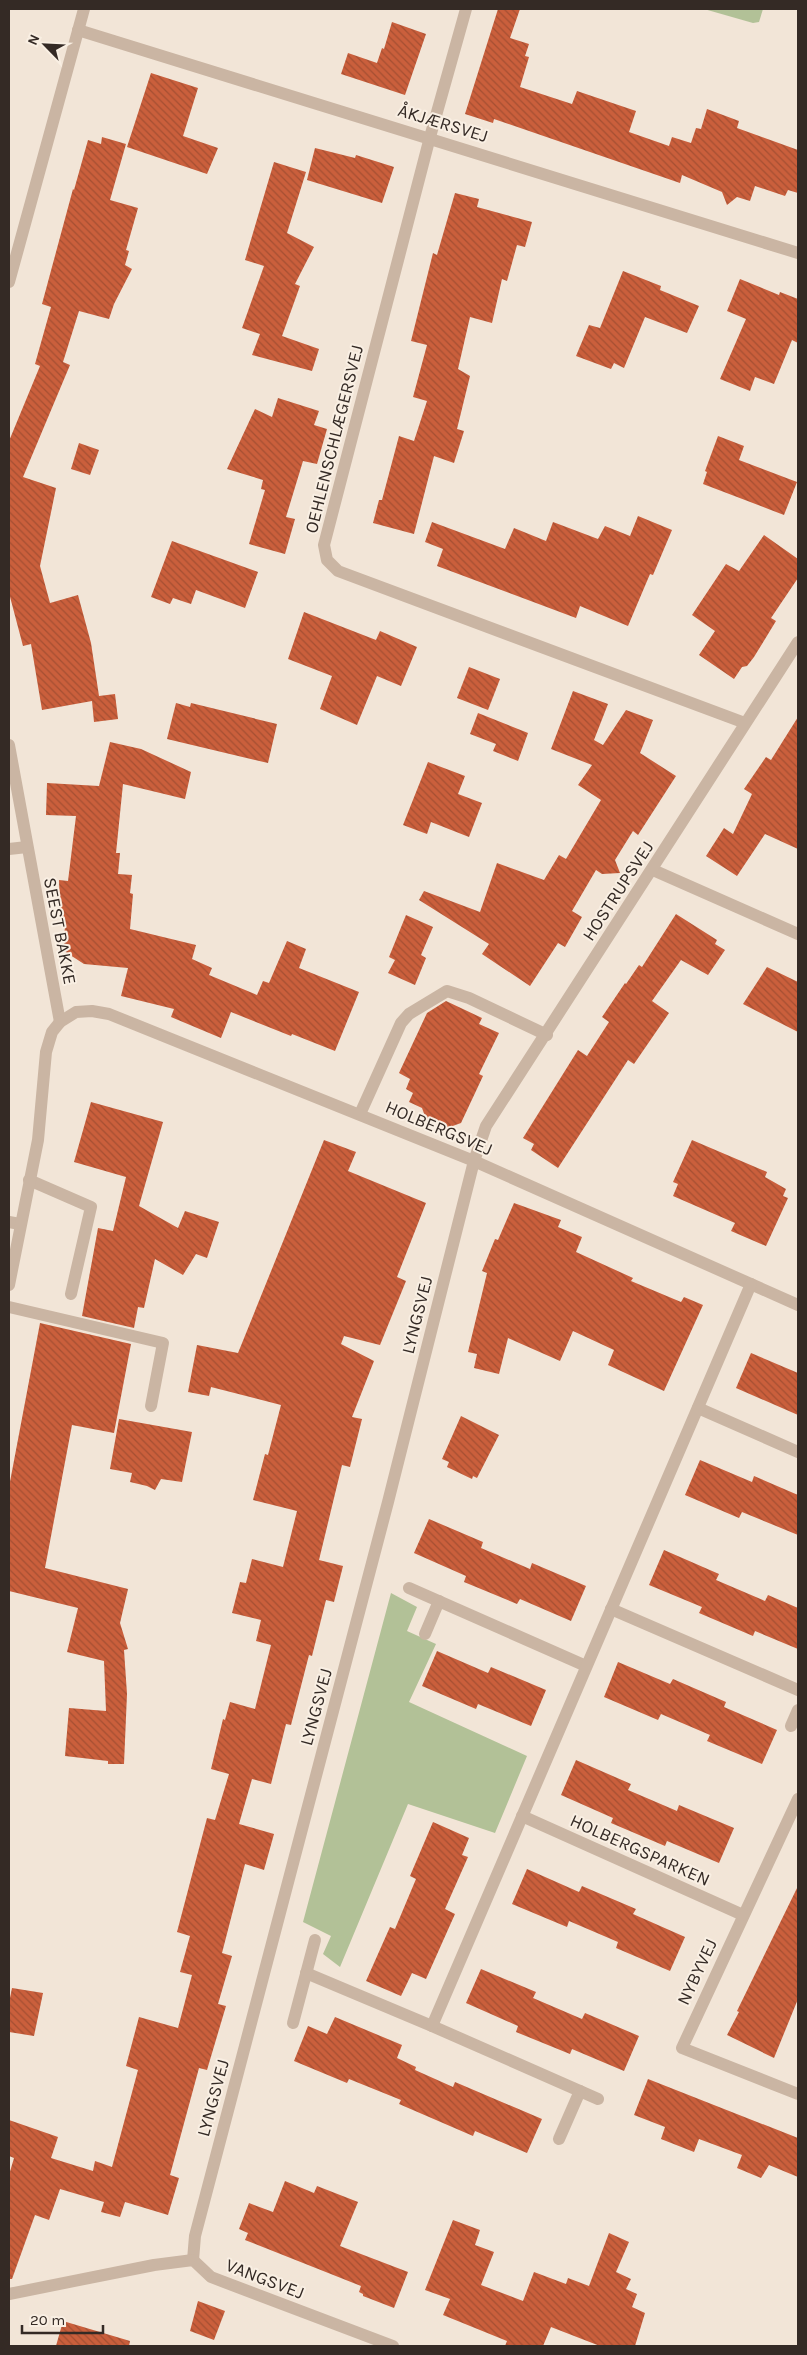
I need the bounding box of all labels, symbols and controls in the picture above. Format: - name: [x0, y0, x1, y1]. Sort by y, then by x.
- north arrow: [20, 20, 70, 70]
- text: N: [24, 32, 43, 48]
- street label: ÅKJÆRSVEJ: [395, 99, 491, 147]
- street label: OEHLENSCHLÆGERSVEJ: [300, 343, 368, 535]
- street label: HOSTRUPSVEJ: [578, 837, 658, 945]
- street label: SEEST BAKKE: [39, 876, 81, 986]
- street label: HOLBERGSVEJ: [382, 1096, 496, 1160]
- street label: LYNGSVEJ: [397, 1274, 437, 1356]
- street label: LYNGSVEJ: [295, 1666, 337, 1748]
- street label: HOLBERGSPARKEN: [567, 1809, 713, 1891]
- street label: NYBYVEJ: [672, 1935, 722, 2009]
- street label: LYNGSVEJ: [192, 2057, 234, 2139]
- street label: VANGSVEJ: [223, 2254, 307, 2304]
- scale bar: [22, 2302, 104, 2334]
- text: 20 m: [30, 2311, 65, 2329]

